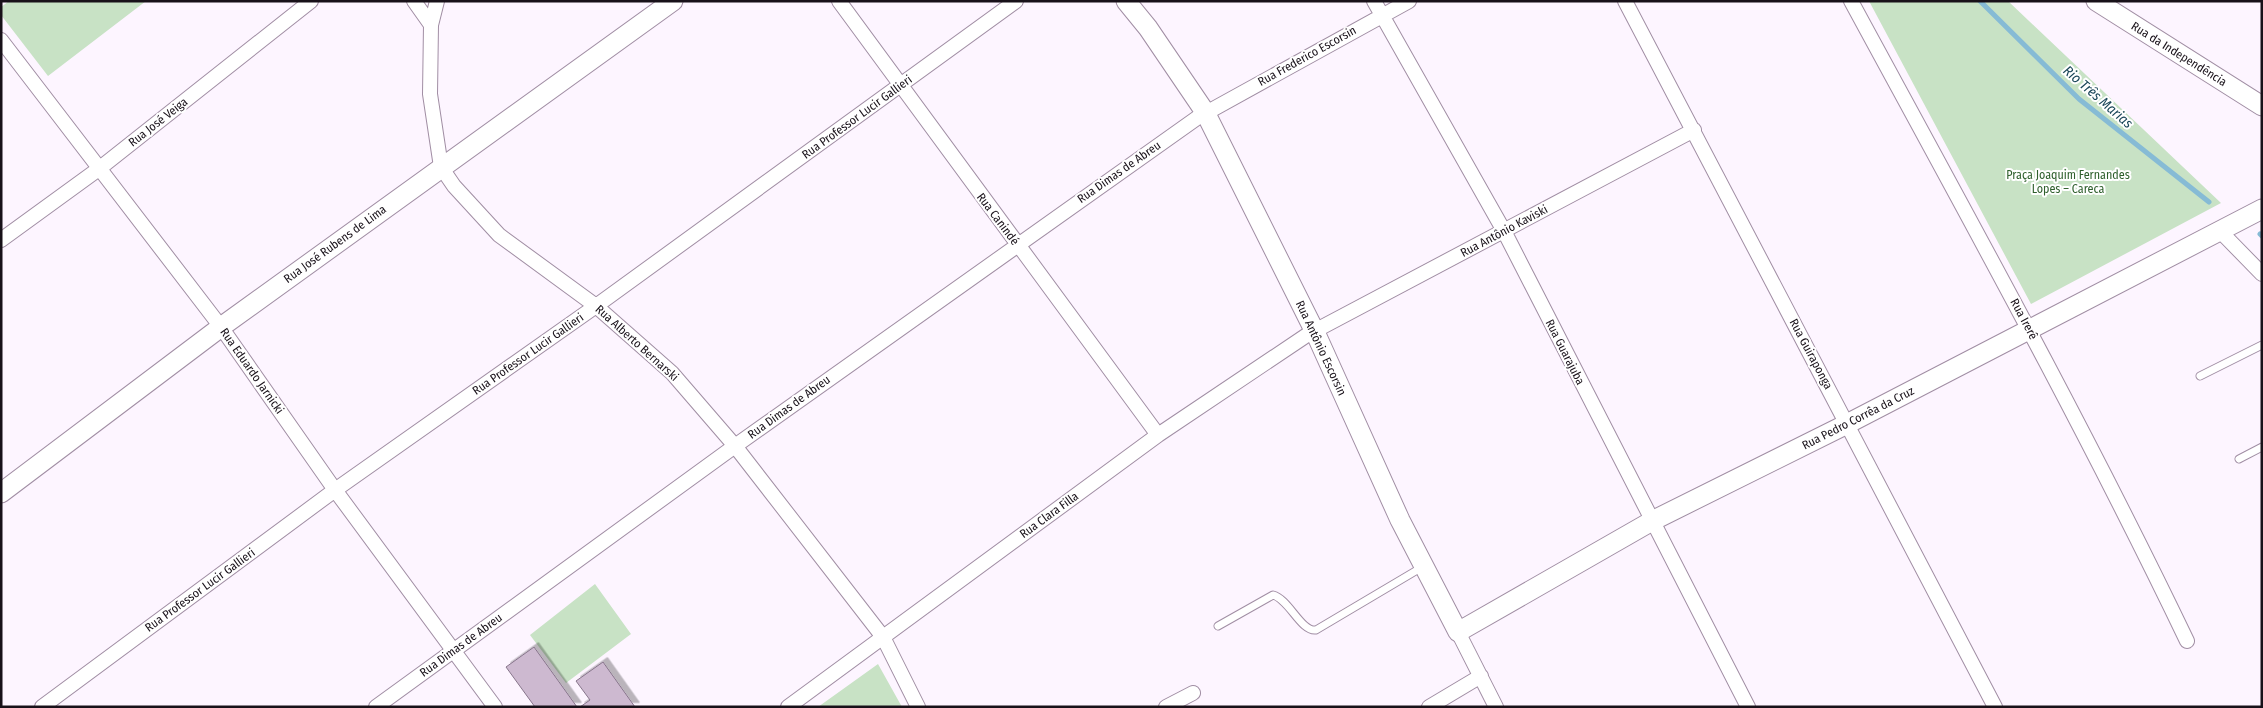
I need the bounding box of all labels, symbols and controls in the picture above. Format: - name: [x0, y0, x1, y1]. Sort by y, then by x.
- street label: Rua da Independência: [2129, 19, 2229, 89]
- street label: Rua Frederico Escorsin: [1255, 23, 1359, 89]
- water label: Rio Três Marias: [2060, 62, 2136, 132]
- street label: Rua Professor Lucir Gallieri: [799, 72, 915, 162]
- street label: Rua José Veiga: [126, 95, 190, 149]
- street label: Rua Dimas de Abreu: [1075, 138, 1163, 206]
- park label: Praça Joaquim Fernandes Lopes – Careca: [2006, 168, 2130, 196]
- street label: Rua Canindé: [974, 190, 1022, 248]
- street label: Rua José Rubens de Lima: [281, 202, 389, 286]
- street label: Rua Antônio Kaviski: [1458, 202, 1550, 260]
- street label: Rua Irerê: [2007, 296, 2041, 342]
- street label: Rua Antônio Escorsin: [1293, 298, 1349, 398]
- street label: Rua Alberto Bernarski: [593, 302, 681, 384]
- street label: Rua Professor Lucir Gallieri: [470, 310, 586, 398]
- street label: Rua Guiraponga: [1787, 316, 1835, 392]
- street label: Rua Guarajuba: [1543, 317, 1588, 387]
- street label: Rua Eduardo Jarnicki: [217, 325, 287, 417]
- street label: Rua Dimas de Abreu: [745, 372, 833, 442]
- street label: Rua Pedro Corrêa da Cruz: [1800, 384, 1917, 452]
- street label: Rua Clara Filla: [1017, 489, 1081, 541]
- street label: Rua Professor Lucir Gallieri: [142, 545, 258, 635]
- street label: Rua Dimas de Abreu: [417, 610, 505, 680]

